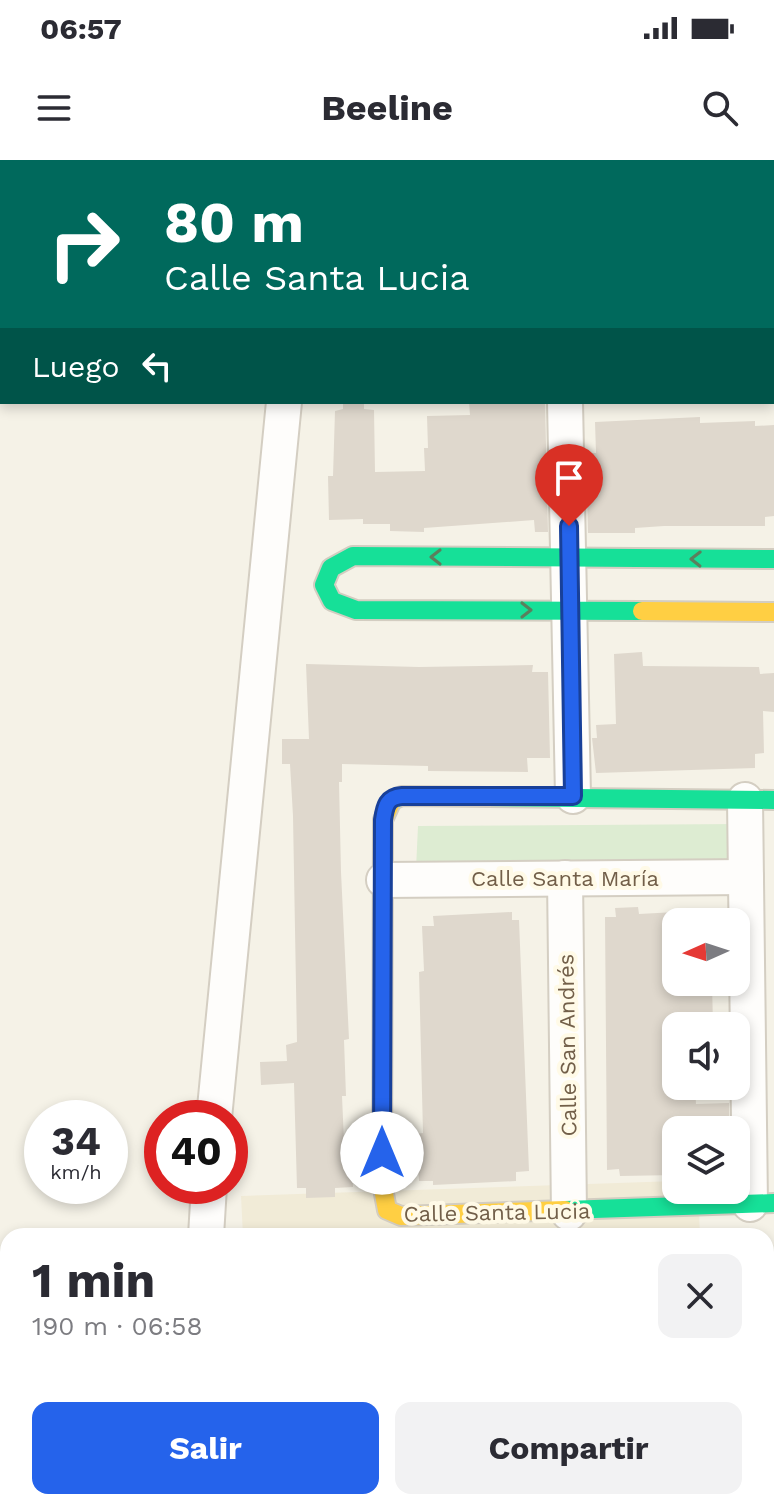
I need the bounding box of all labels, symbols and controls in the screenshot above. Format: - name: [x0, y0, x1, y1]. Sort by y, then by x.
- text: 06:57: [40, 11, 122, 46]
- icon: menu: [32, 86, 76, 130]
- icon: search: [698, 86, 742, 130]
- text: Beeline: [321, 87, 453, 129]
- text: 80 m: [164, 190, 304, 256]
- icon: right: [32, 192, 136, 296]
- text: Calle Santa Lucia: [164, 257, 470, 299]
- icon: left: [135, 344, 179, 388]
- text: Luego: [32, 349, 119, 384]
- pin: [535, 444, 603, 526]
- icon: arrive: [547, 456, 591, 500]
- one-way arrow: [429, 548, 442, 566]
- one-way arrow: [689, 550, 702, 568]
- one-way arrow: [520, 602, 533, 619]
- street label: Calle Santa María: [471, 866, 659, 891]
- north arrow: [662, 908, 750, 996]
- map controls: [662, 908, 750, 1204]
- street label: Calle San Andrés: [553, 953, 582, 1137]
- button: sound: [662, 1012, 750, 1100]
- speed limit sign: 40: [144, 1100, 248, 1204]
- position arrow: [340, 1111, 424, 1195]
- button: layers: [662, 1116, 750, 1204]
- text: 34: [51, 1118, 101, 1165]
- text: km/h: [50, 1160, 102, 1184]
- street label: Calle Santa Lucia: [403, 1198, 591, 1227]
- text: 1 min: [32, 1252, 155, 1309]
- button: close: [658, 1254, 742, 1338]
- text: 190 m · 06:58: [32, 1311, 202, 1341]
- button: Salir: [32, 1402, 379, 1494]
- button: Compartir: [395, 1402, 742, 1494]

